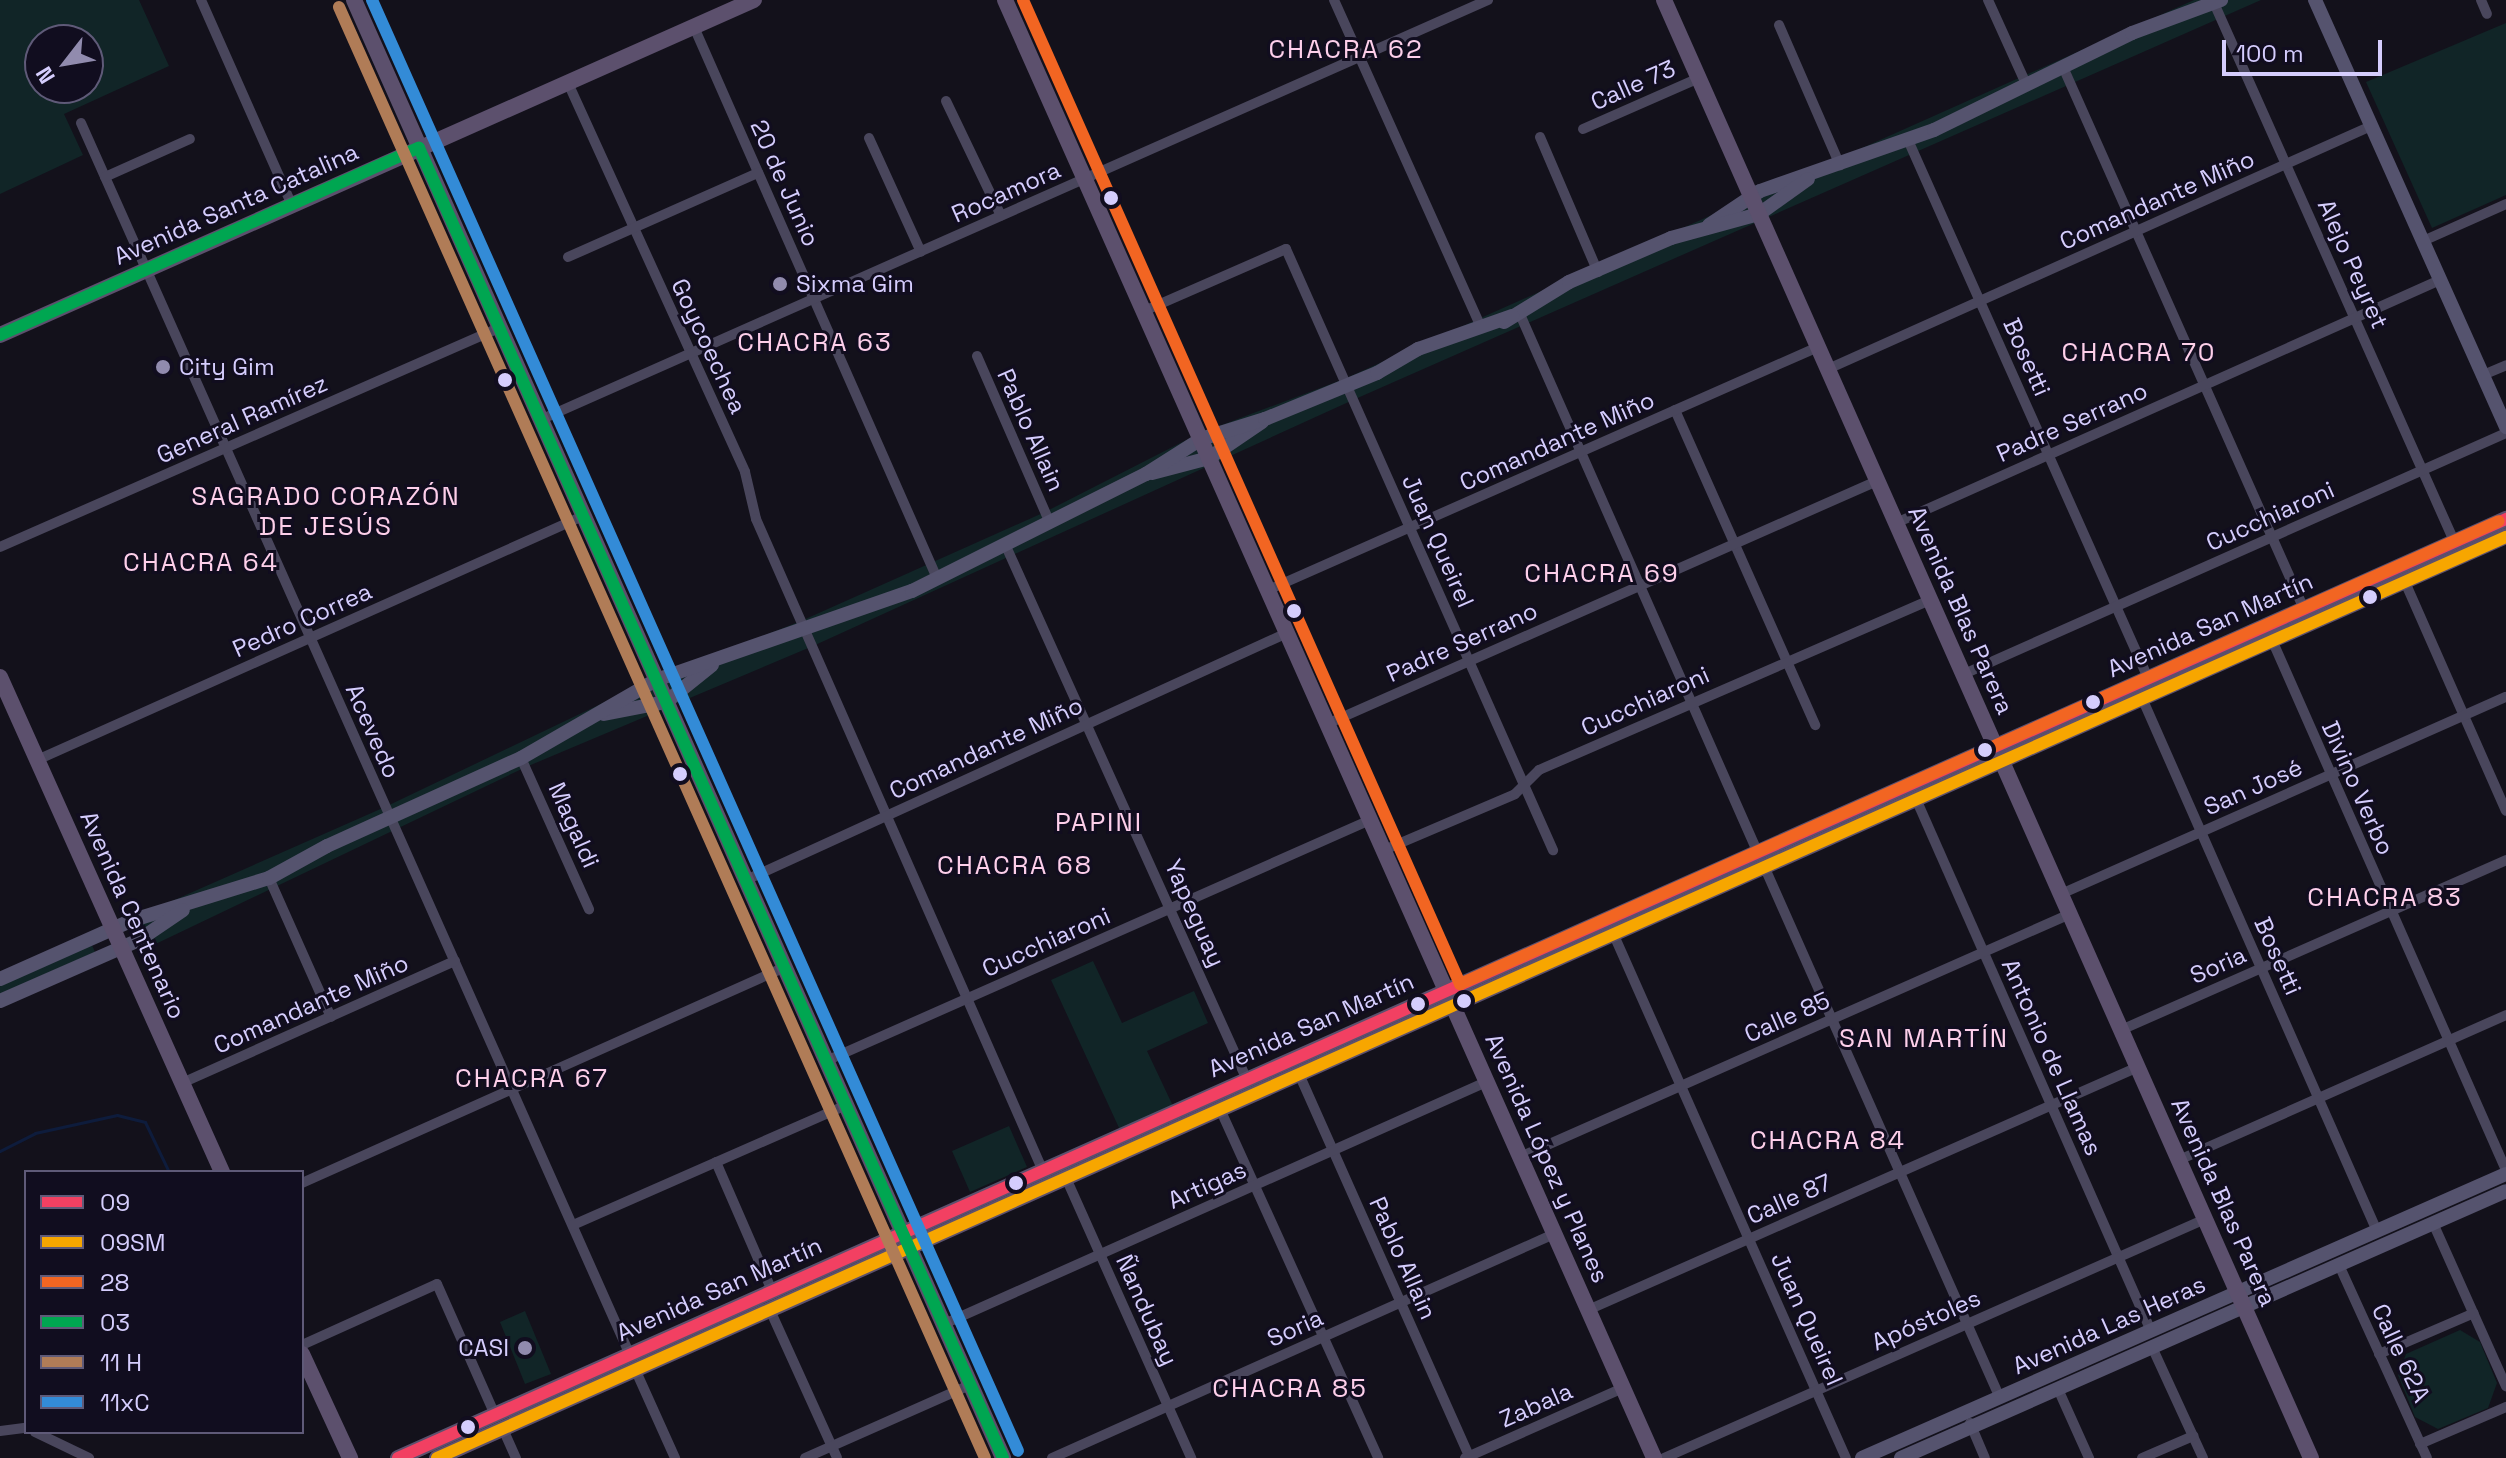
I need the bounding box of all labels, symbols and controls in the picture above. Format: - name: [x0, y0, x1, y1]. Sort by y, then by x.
- north arrow: [24, 24, 104, 104]
- scale bar: [2226, 24, 2386, 74]
- district label: CHACRA 62: [1268, 34, 1424, 66]
- text: 100 m: [2236, 38, 2304, 69]
- street label: Calle 73: [1586, 54, 1680, 116]
- text: N: [29, 62, 61, 89]
- street label: 20 de Junio: [744, 115, 826, 251]
- street label: Avenida Santa Catalina: [109, 137, 363, 271]
- street label: Comandante Miño: [2055, 144, 2259, 256]
- street label: Rocamora: [947, 155, 1065, 229]
- unlabelled marker: [1103, 190, 1119, 206]
- street label: Alejo Peyret: [2312, 195, 2394, 333]
- place label: Sixma Gim: [796, 270, 914, 298]
- street label: Goycoechea: [665, 274, 753, 418]
- marker: Sixma Gim: [771, 275, 789, 293]
- street label: Bosetti: [1997, 314, 2057, 400]
- district label: CHACRA 63: [737, 327, 893, 359]
- district label: CHACRA 70: [2061, 337, 2217, 369]
- place label: City Gim: [179, 353, 275, 381]
- marker: City Gim: [154, 358, 172, 376]
- street label: Pablo Allain: [991, 364, 1071, 496]
- street label: General Ramírez: [152, 368, 332, 470]
- unlabelled marker: [497, 372, 513, 388]
- street label: Padre Serrano: [1992, 376, 2152, 468]
- street label: Comandante Miño: [1455, 385, 1659, 497]
- street label: Juan Queirel: [1396, 470, 1480, 612]
- street label: Cucchiaroni: [2201, 475, 2339, 557]
- district label: SAGRADO CORAZÓN DE JESÚS: [191, 481, 461, 542]
- street label: Avenida Blas Parera: [1902, 501, 2020, 719]
- district label: CHACRA 64: [123, 547, 279, 579]
- district label: CHACRA 69: [1524, 558, 1680, 590]
- street label: Avenida San Martín: [2103, 567, 2317, 683]
- street label: Pedro Correa: [228, 576, 376, 664]
- unlabelled marker: [2362, 589, 2378, 605]
- street label: Padre Serrano: [1382, 596, 1542, 688]
- unlabelled marker: [1286, 603, 1302, 619]
- street label: Cucchiaroni: [1576, 660, 1714, 742]
- street label: Acevedo: [339, 679, 407, 783]
- street label: Comandante Miño: [885, 691, 1087, 805]
- unlabelled marker: [2085, 694, 2101, 710]
- street label: Divino Verbo: [2316, 716, 2400, 860]
- unlabelled marker: [1977, 742, 1993, 758]
- street label: San José: [2199, 753, 2307, 821]
- unlabelled marker: [672, 766, 688, 782]
- street label: Magaldi: [542, 778, 606, 872]
- street label: Avenida Centenario: [74, 807, 192, 1023]
- district label: PAPINI: [1055, 807, 1143, 839]
- district label: CHACRA 68: [937, 850, 1093, 882]
- street label: Yapeguay: [1159, 855, 1231, 971]
- district label: CHACRA 83: [2307, 882, 2463, 914]
- street label: Cucchiaroni: [977, 901, 1115, 983]
- street label: Bosetti: [2248, 913, 2308, 999]
- street label: Soria: [2186, 940, 2250, 990]
- street label: Comandante Miño: [209, 948, 413, 1060]
- street label: Antonio de Llamas: [1996, 954, 2108, 1160]
- street label: Avenida San Martín: [1204, 967, 1418, 1083]
- street label: Calle 85: [1740, 985, 1834, 1049]
- unlabelled marker: [1456, 993, 1472, 1009]
- unlabelled marker: [1410, 996, 1426, 1012]
- district label: SAN MARTÍN: [1839, 1023, 2009, 1055]
- street label: Avenida López y Planes: [1479, 1029, 1615, 1287]
- district label: CHACRA 67: [455, 1063, 609, 1095]
- street label: Avenida Blas Parera: [2165, 1093, 2283, 1311]
- district label: CHACRA 84: [1750, 1125, 1906, 1157]
- street label: Artigas: [1163, 1155, 1251, 1215]
- street label: Calle 87: [1742, 1168, 1836, 1230]
- legend: [24, 1170, 304, 1434]
- unlabelled marker: [1008, 1175, 1024, 1191]
- text: 09: [100, 1187, 130, 1218]
- street label: Pablo Allain: [1363, 1192, 1443, 1324]
- text: 09SM: [100, 1227, 166, 1258]
- street label: Avenida San Martín: [612, 1231, 826, 1347]
- street label: Juan Queirel: [1765, 1248, 1849, 1390]
- street label: Ñandubay: [1110, 1250, 1184, 1370]
- text: 28: [100, 1267, 129, 1298]
- street label: Avenida Las Heras: [2008, 1270, 2210, 1380]
- street label: Apóstoles: [1867, 1283, 1985, 1357]
- street label: Calle 62A: [2366, 1299, 2436, 1407]
- street label: Soria: [1263, 1303, 1327, 1353]
- text: 03: [100, 1307, 130, 1338]
- place label: CASI: [458, 1334, 509, 1362]
- marker: CASI: [516, 1339, 534, 1357]
- text: 11 H: [100, 1347, 142, 1378]
- district label: CHACRA 85: [1212, 1373, 1368, 1405]
- street label: Zabala: [1495, 1376, 1577, 1434]
- text: 11xC: [100, 1387, 150, 1418]
- unlabelled marker: [460, 1419, 476, 1435]

